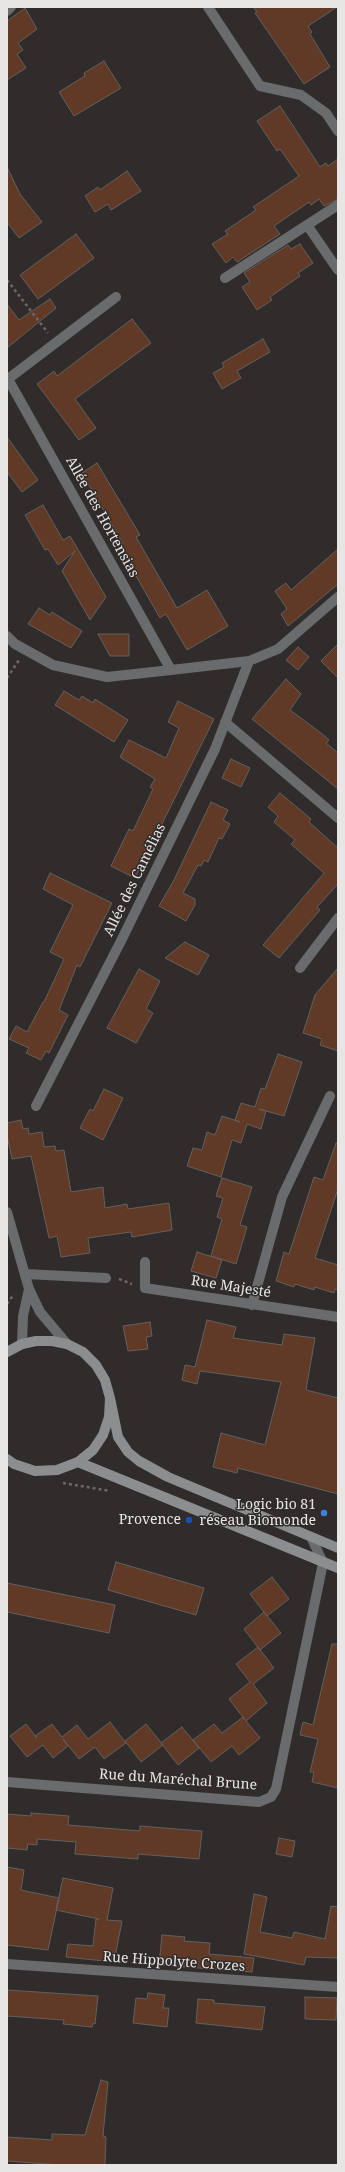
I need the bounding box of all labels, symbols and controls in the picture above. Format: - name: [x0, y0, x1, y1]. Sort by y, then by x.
- street label: Allée des Hortensias: [62, 454, 142, 580]
- street label: Allée des Camélias: [100, 821, 170, 939]
- street label: Rue Majesté: [190, 1272, 272, 1302]
- place label: Logic bio 81 réseau Biomonde: [200, 1497, 316, 1530]
- marker: Logic bio 81 réseau Biomonde: [319, 1508, 329, 1518]
- place label: Provence: [119, 1512, 181, 1528]
- marker: Provence: [184, 1515, 194, 1525]
- street label: Rue du Maréchal Brune: [98, 1766, 258, 1794]
- street label: Rue Hippolyte Crozes: [102, 1949, 246, 1975]

